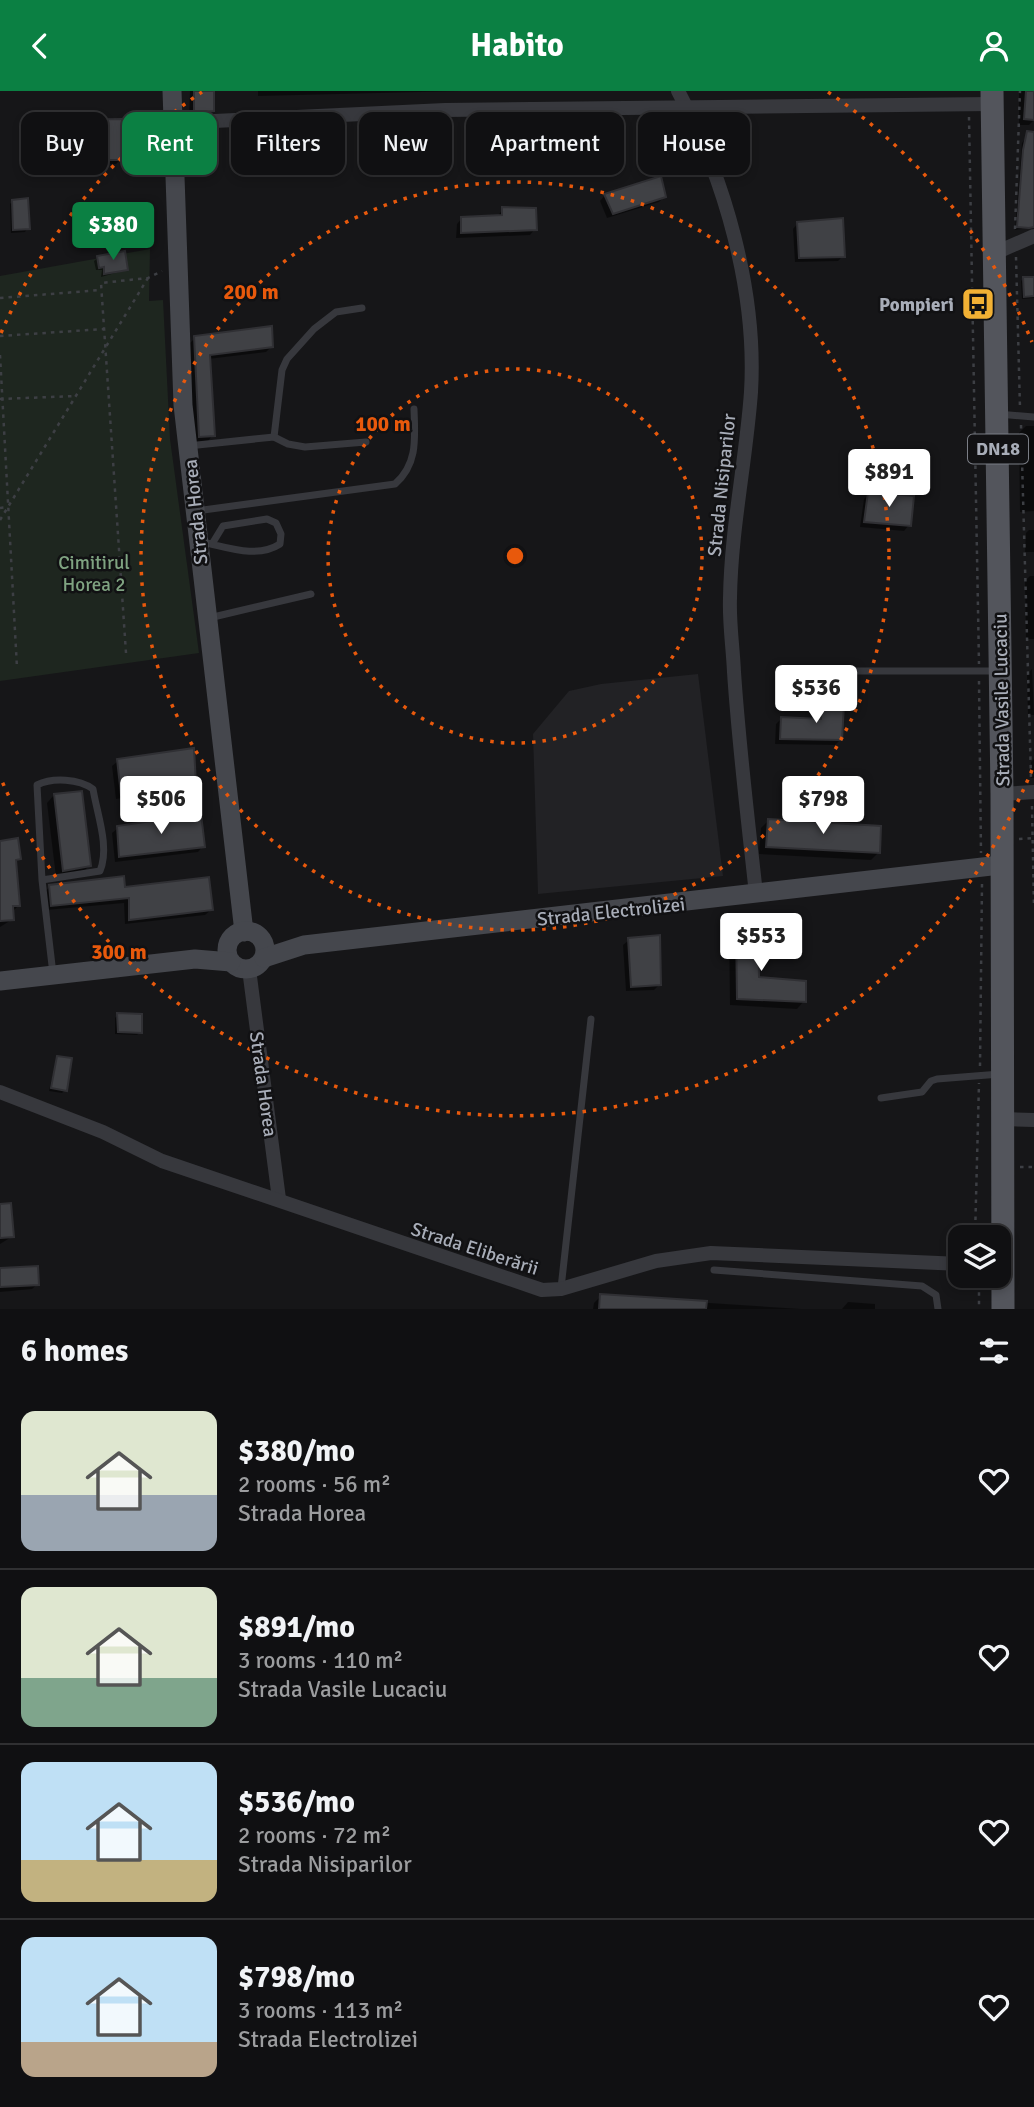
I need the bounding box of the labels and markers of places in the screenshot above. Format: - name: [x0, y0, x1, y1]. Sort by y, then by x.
- pin: $380: [72, 202, 154, 262]
- bus stop icon: Pompieri: [959, 285, 997, 323]
- place label: Pompieri: [879, 293, 954, 317]
- pin: $891: [848, 449, 930, 509]
- centre of rings: [503, 544, 527, 568]
- pin: $536: [775, 665, 857, 725]
- pin: $506: [120, 777, 202, 836]
- pin: $798: [782, 777, 864, 836]
- pin: $553: [720, 913, 802, 973]

